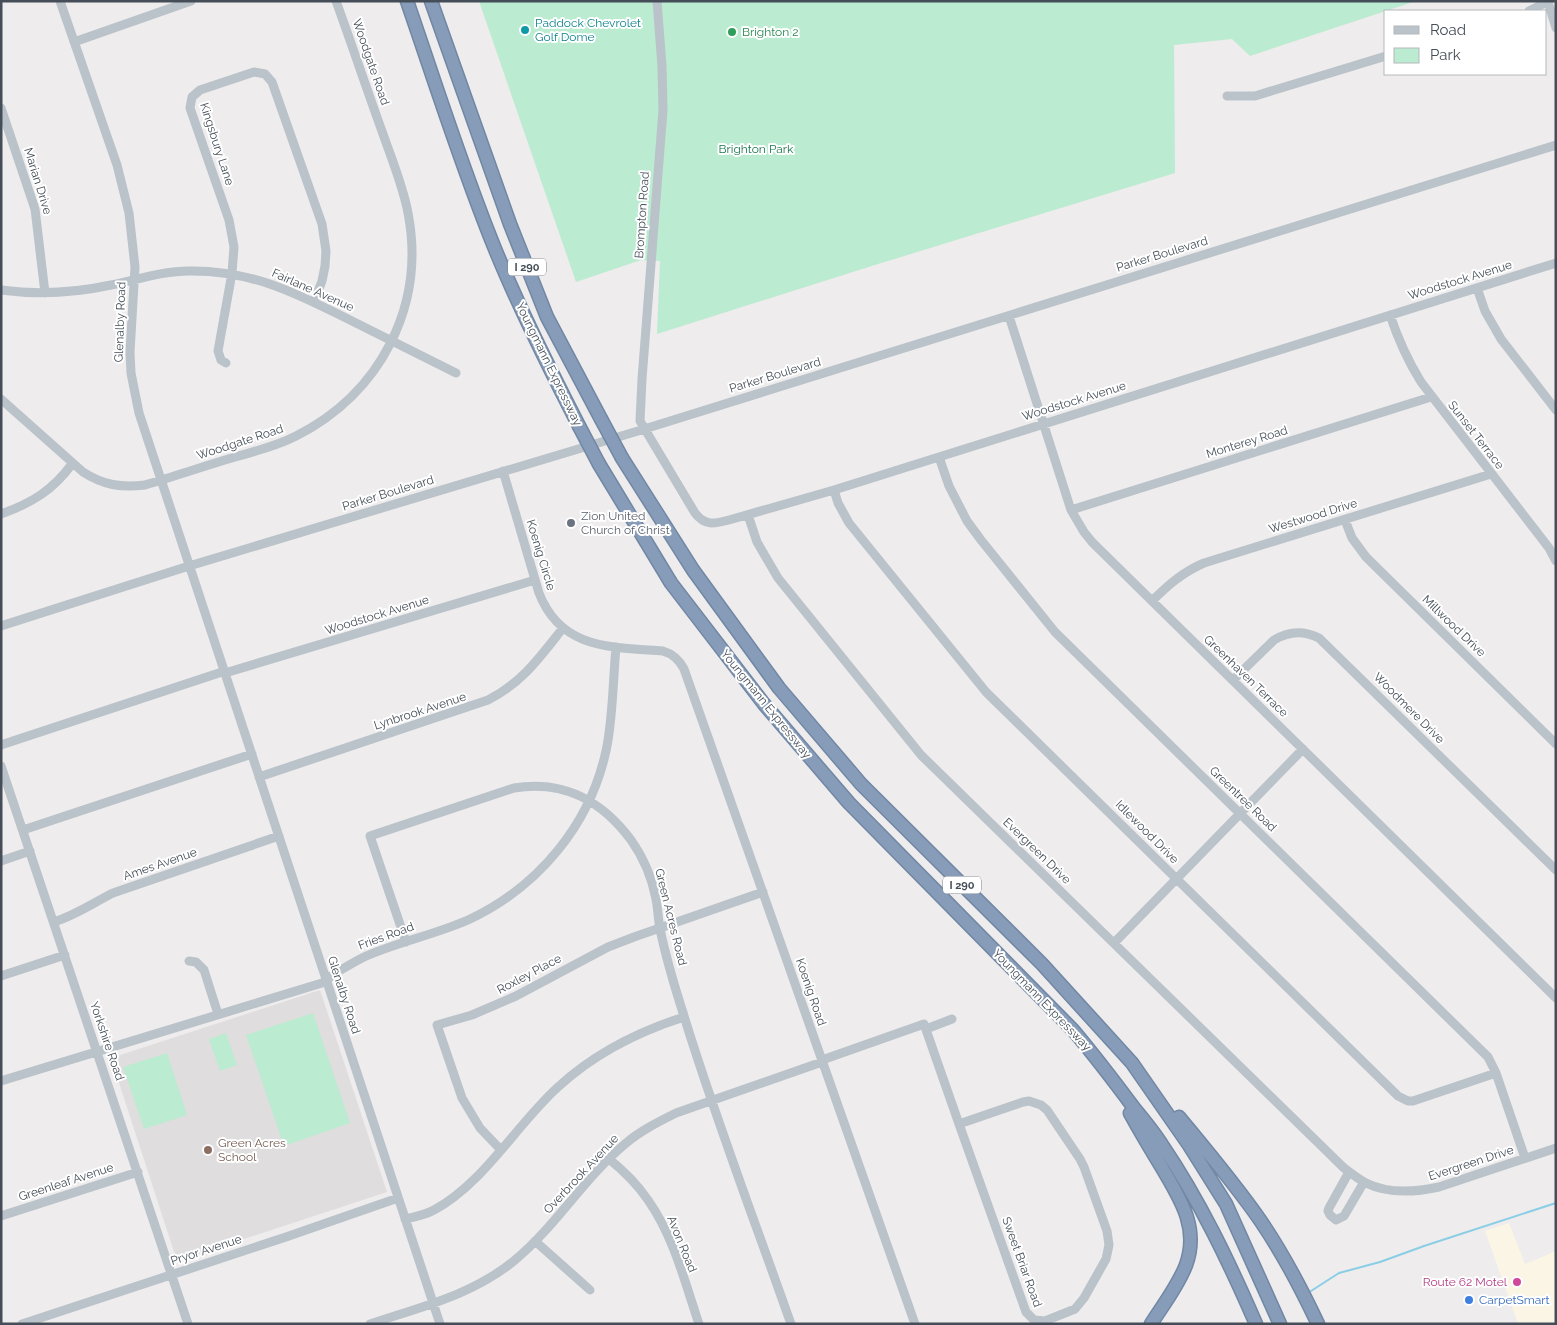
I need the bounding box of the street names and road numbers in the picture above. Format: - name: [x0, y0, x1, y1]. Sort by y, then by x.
- street label: Woodgate Road: [350, 17, 392, 107]
- street label: Kingsbury Lane: [197, 101, 237, 187]
- street label: Marian Drive: [21, 146, 55, 216]
- street label: Brompton Road: [632, 171, 652, 259]
- street label: Parker Boulevard: [1115, 233, 1209, 275]
- road number: I 290: [508, 258, 546, 276]
- street label: Woodstock Avenue: [1406, 258, 1514, 302]
- street label: Fairlane Avenue: [270, 266, 356, 314]
- street label: Glenalby Road: [112, 281, 128, 363]
- street label: Youngmann Expressway: [513, 300, 585, 429]
- street label: Parker Boulevard: [728, 354, 822, 396]
- street label: Woodstock Avenue: [1020, 379, 1128, 423]
- street label: Sunset Terrace: [1445, 398, 1507, 472]
- street label: Woodgate Road: [195, 421, 285, 463]
- street label: Monterey Road: [1205, 423, 1289, 461]
- street label: Parker Boulevard: [341, 472, 435, 514]
- street label: Westwood Drive: [1267, 496, 1359, 536]
- street label: Koenig Circle: [524, 518, 558, 592]
- street label: Millwood Drive: [1419, 592, 1489, 660]
- street label: Woodstock Avenue: [323, 593, 431, 637]
- street label: Greenhaven Terrace: [1201, 632, 1291, 720]
- street label: Youngmann Expressway: [718, 647, 814, 762]
- street label: Woodmere Drive: [1371, 670, 1447, 746]
- street label: Lynbrook Avenue: [372, 689, 468, 733]
- street label: Greentree Road: [1207, 764, 1279, 834]
- street label: Idlewood Drive: [1113, 798, 1181, 866]
- street label: Evergreen Drive: [1000, 815, 1074, 887]
- street label: Ames Avenue: [121, 845, 199, 883]
- street label: Green Acres Road: [652, 867, 690, 967]
- road number: I 290: [943, 876, 981, 894]
- street label: Fries Road: [356, 919, 416, 953]
- street label: Youngmann Expressway: [990, 946, 1095, 1054]
- street label: Roxley Place: [494, 951, 564, 997]
- street label: Glenalby Road: [325, 954, 363, 1036]
- street label: Koenig Road: [793, 956, 829, 1028]
- street label: Yorkshire Road: [87, 1000, 127, 1082]
- street label: Overbrook Avenue: [541, 1131, 621, 1217]
- street label: Evergreen Drive: [1427, 1143, 1515, 1183]
- street label: Greenleaf Avenue: [17, 1160, 115, 1204]
- street label: Avon Road: [664, 1214, 700, 1274]
- street label: Sweet Briar Road: [999, 1215, 1045, 1309]
- street label: Pryor Avenue: [169, 1232, 243, 1268]

